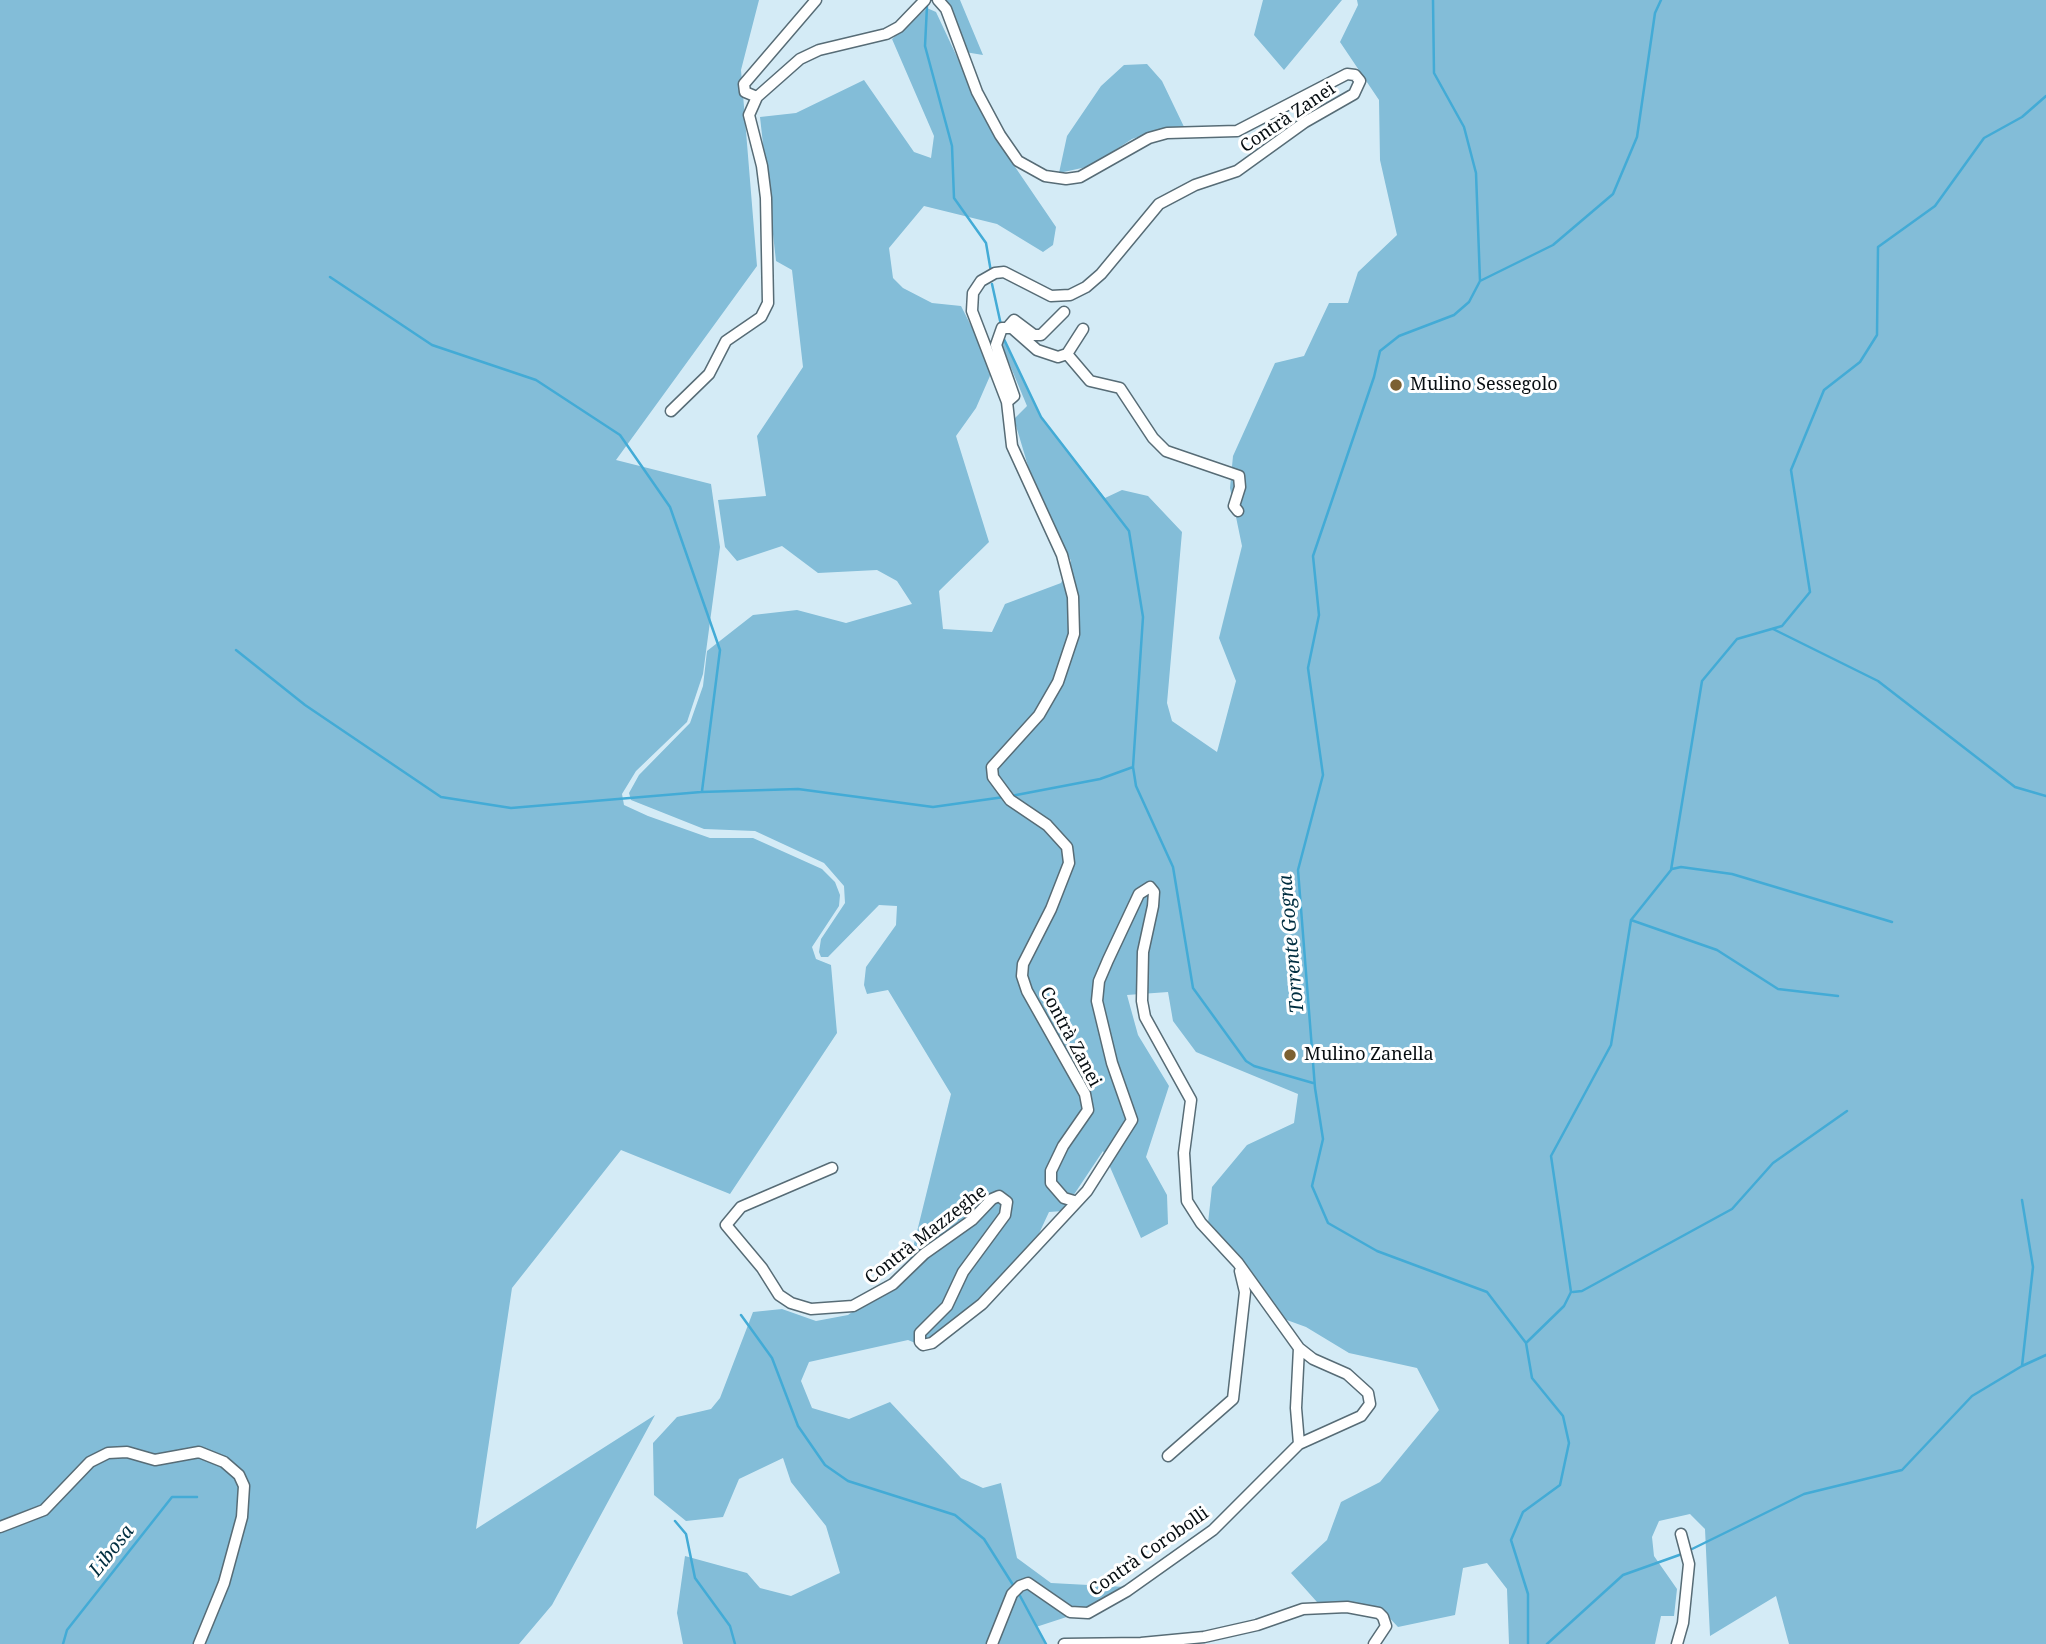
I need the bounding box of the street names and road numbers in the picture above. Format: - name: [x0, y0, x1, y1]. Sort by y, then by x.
- street label: Contrà Zanei: [1236, 78, 1340, 158]
- street label: Contrà Zanei: [1035, 983, 1105, 1091]
- street label: Contrà Mazzeghe: [861, 1181, 991, 1289]
- street label: Contrà Corobolli: [1085, 1503, 1213, 1601]

